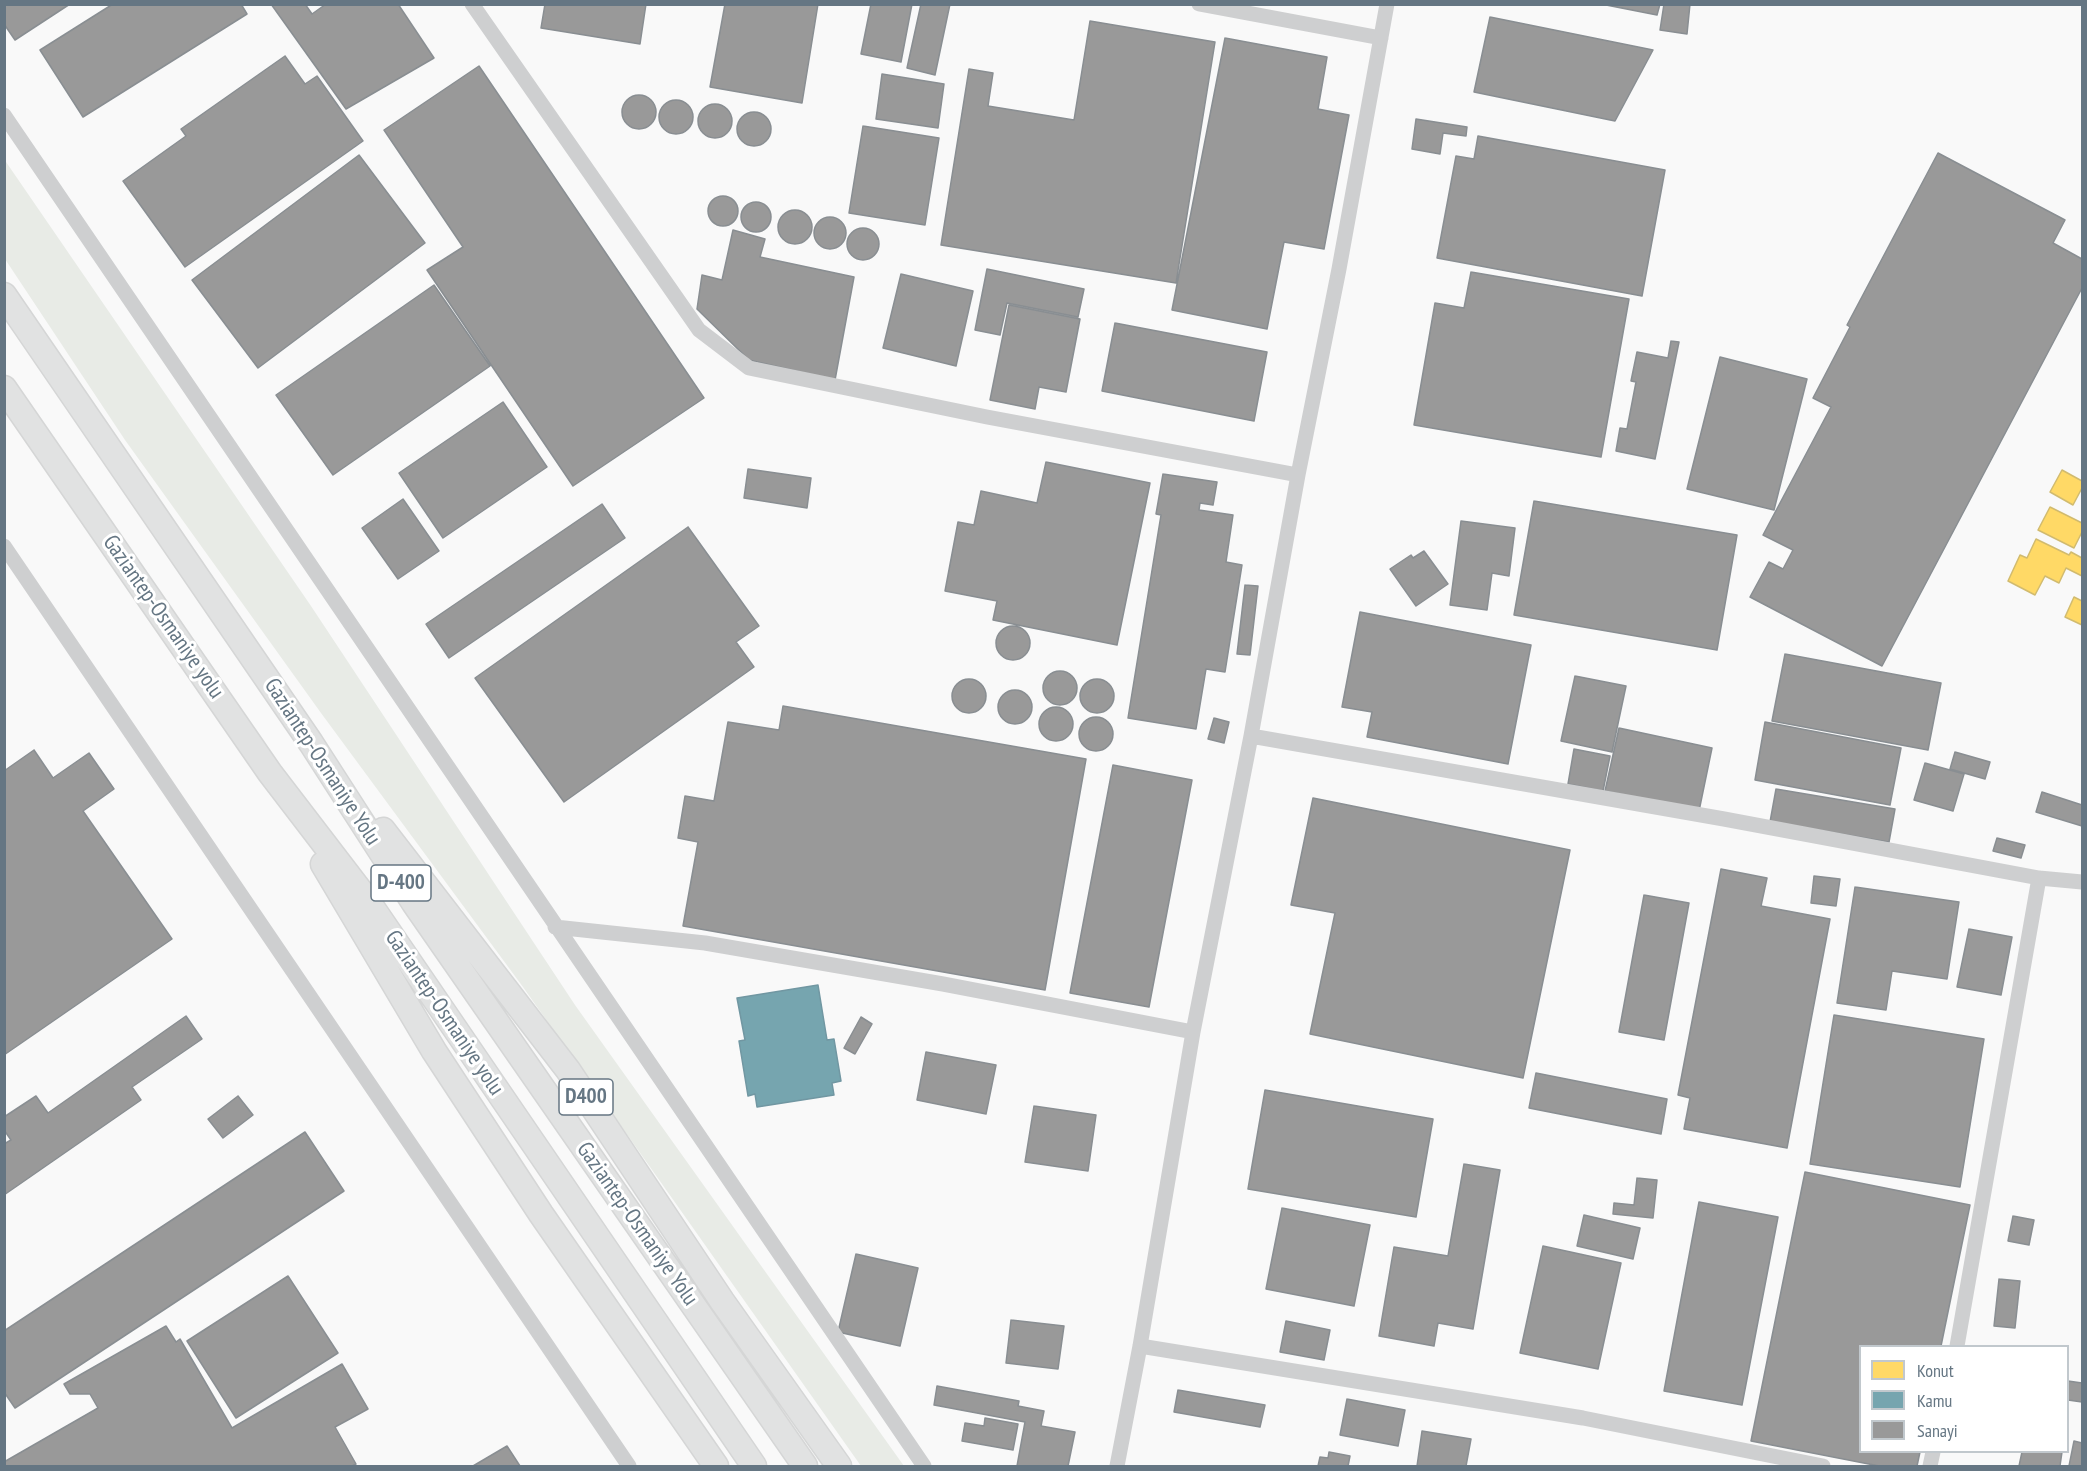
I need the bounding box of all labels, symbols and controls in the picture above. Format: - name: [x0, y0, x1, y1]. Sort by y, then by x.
- street label: Gaziantep-Osmaniye yolu: [97, 530, 229, 704]
- street label: Gaziantep-Osmaniye Yolu: [258, 674, 386, 850]
- road number: D-400: [371, 865, 431, 901]
- street label: Gaziantep-Osmaniye yolu: [379, 926, 509, 1100]
- road number: D400: [559, 1079, 613, 1115]
- street label: Gaziantep-Osmaniye Yolu: [571, 1137, 703, 1311]
- legend: [1859, 1345, 2069, 1453]
- text: Konut: [1917, 1359, 1954, 1382]
- text: Kamu: [1917, 1389, 1952, 1412]
- text: Sanayi: [1917, 1419, 1958, 1442]

